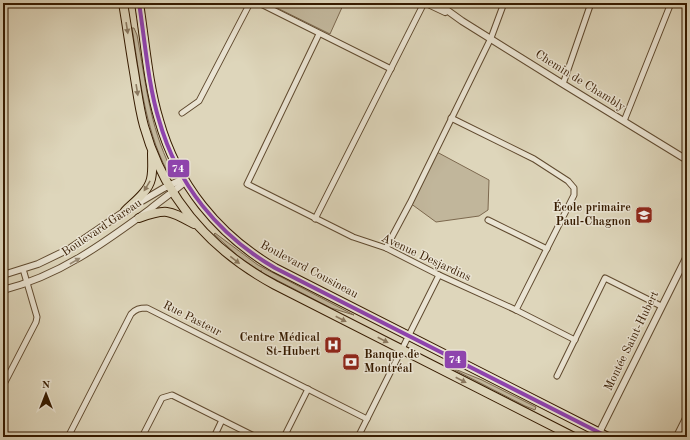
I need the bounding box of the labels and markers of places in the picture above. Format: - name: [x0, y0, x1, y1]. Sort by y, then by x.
- place label: École primaire Paul-Chagnon: [553, 199, 631, 228]
- school or university icon: École primaire Paul-Chagnon: [634, 205, 654, 225]
- place label: Centre Médical St-Hubert: [239, 332, 321, 358]
- hospital icon: Centre Médical St-Hubert: [323, 335, 343, 355]
- place label: Banque de Montréal: [364, 349, 420, 375]
- bank icon: Banque de Montréal: [341, 352, 361, 372]

